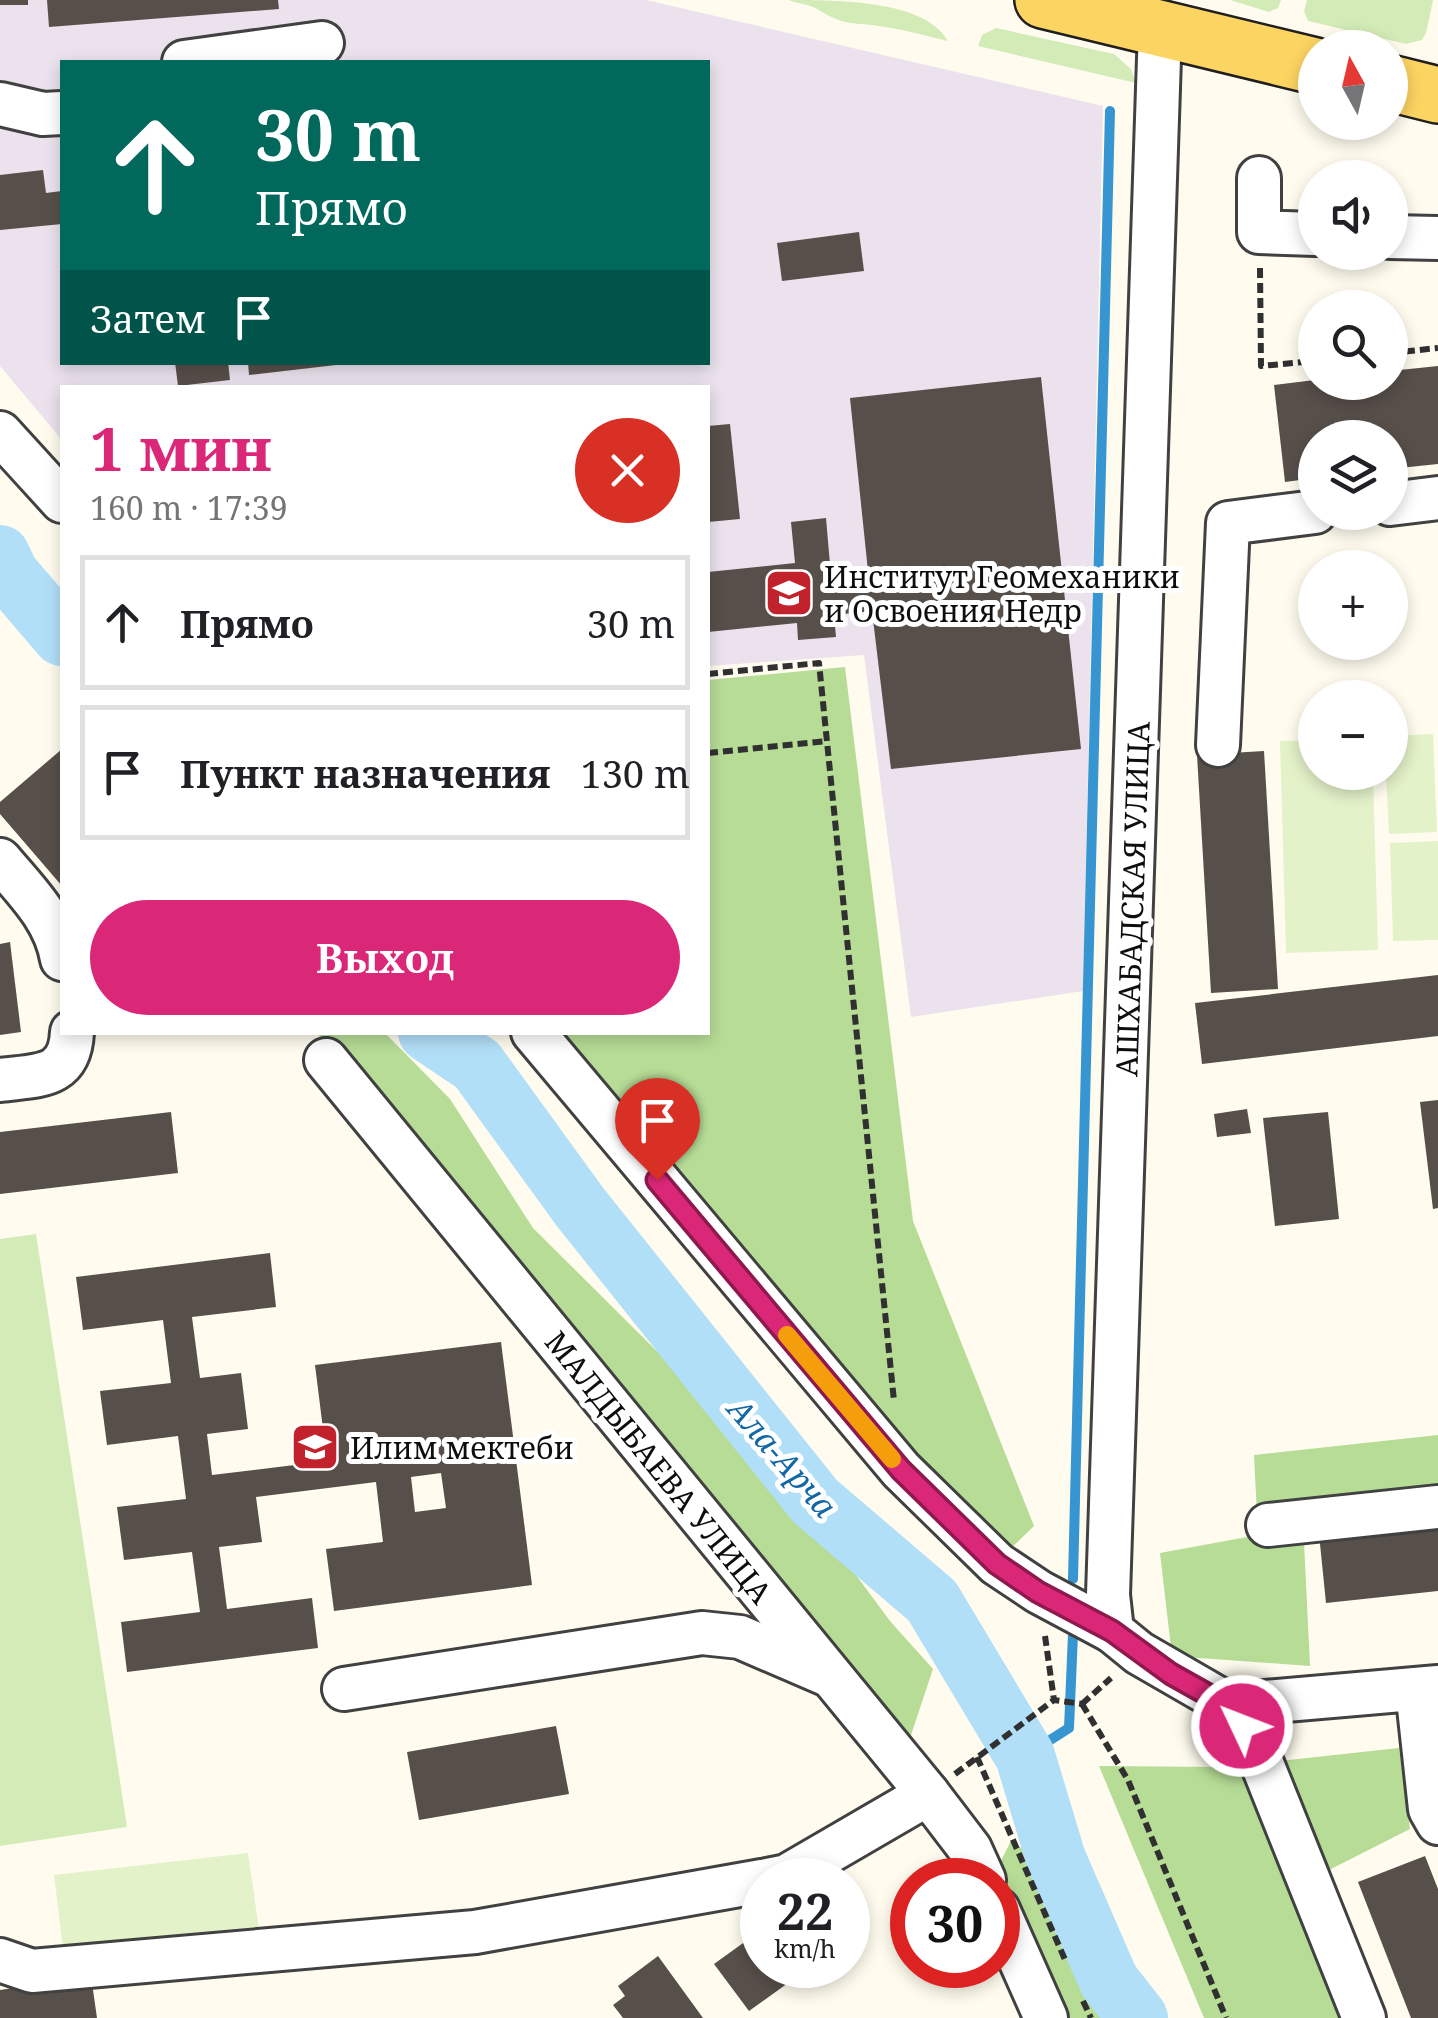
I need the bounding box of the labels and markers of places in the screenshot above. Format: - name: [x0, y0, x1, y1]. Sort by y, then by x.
- place label: Институт Геомеханики и Освоения Недр: [824, 556, 1180, 631]
- school or university icon: Институт Геомеханики и Освоения Недр: [763, 567, 815, 619]
- pin: [615, 1078, 700, 1181]
- school or university icon: Илим мектеби: [289, 1421, 341, 1473]
- place label: Илим мектеби: [350, 1427, 574, 1468]

